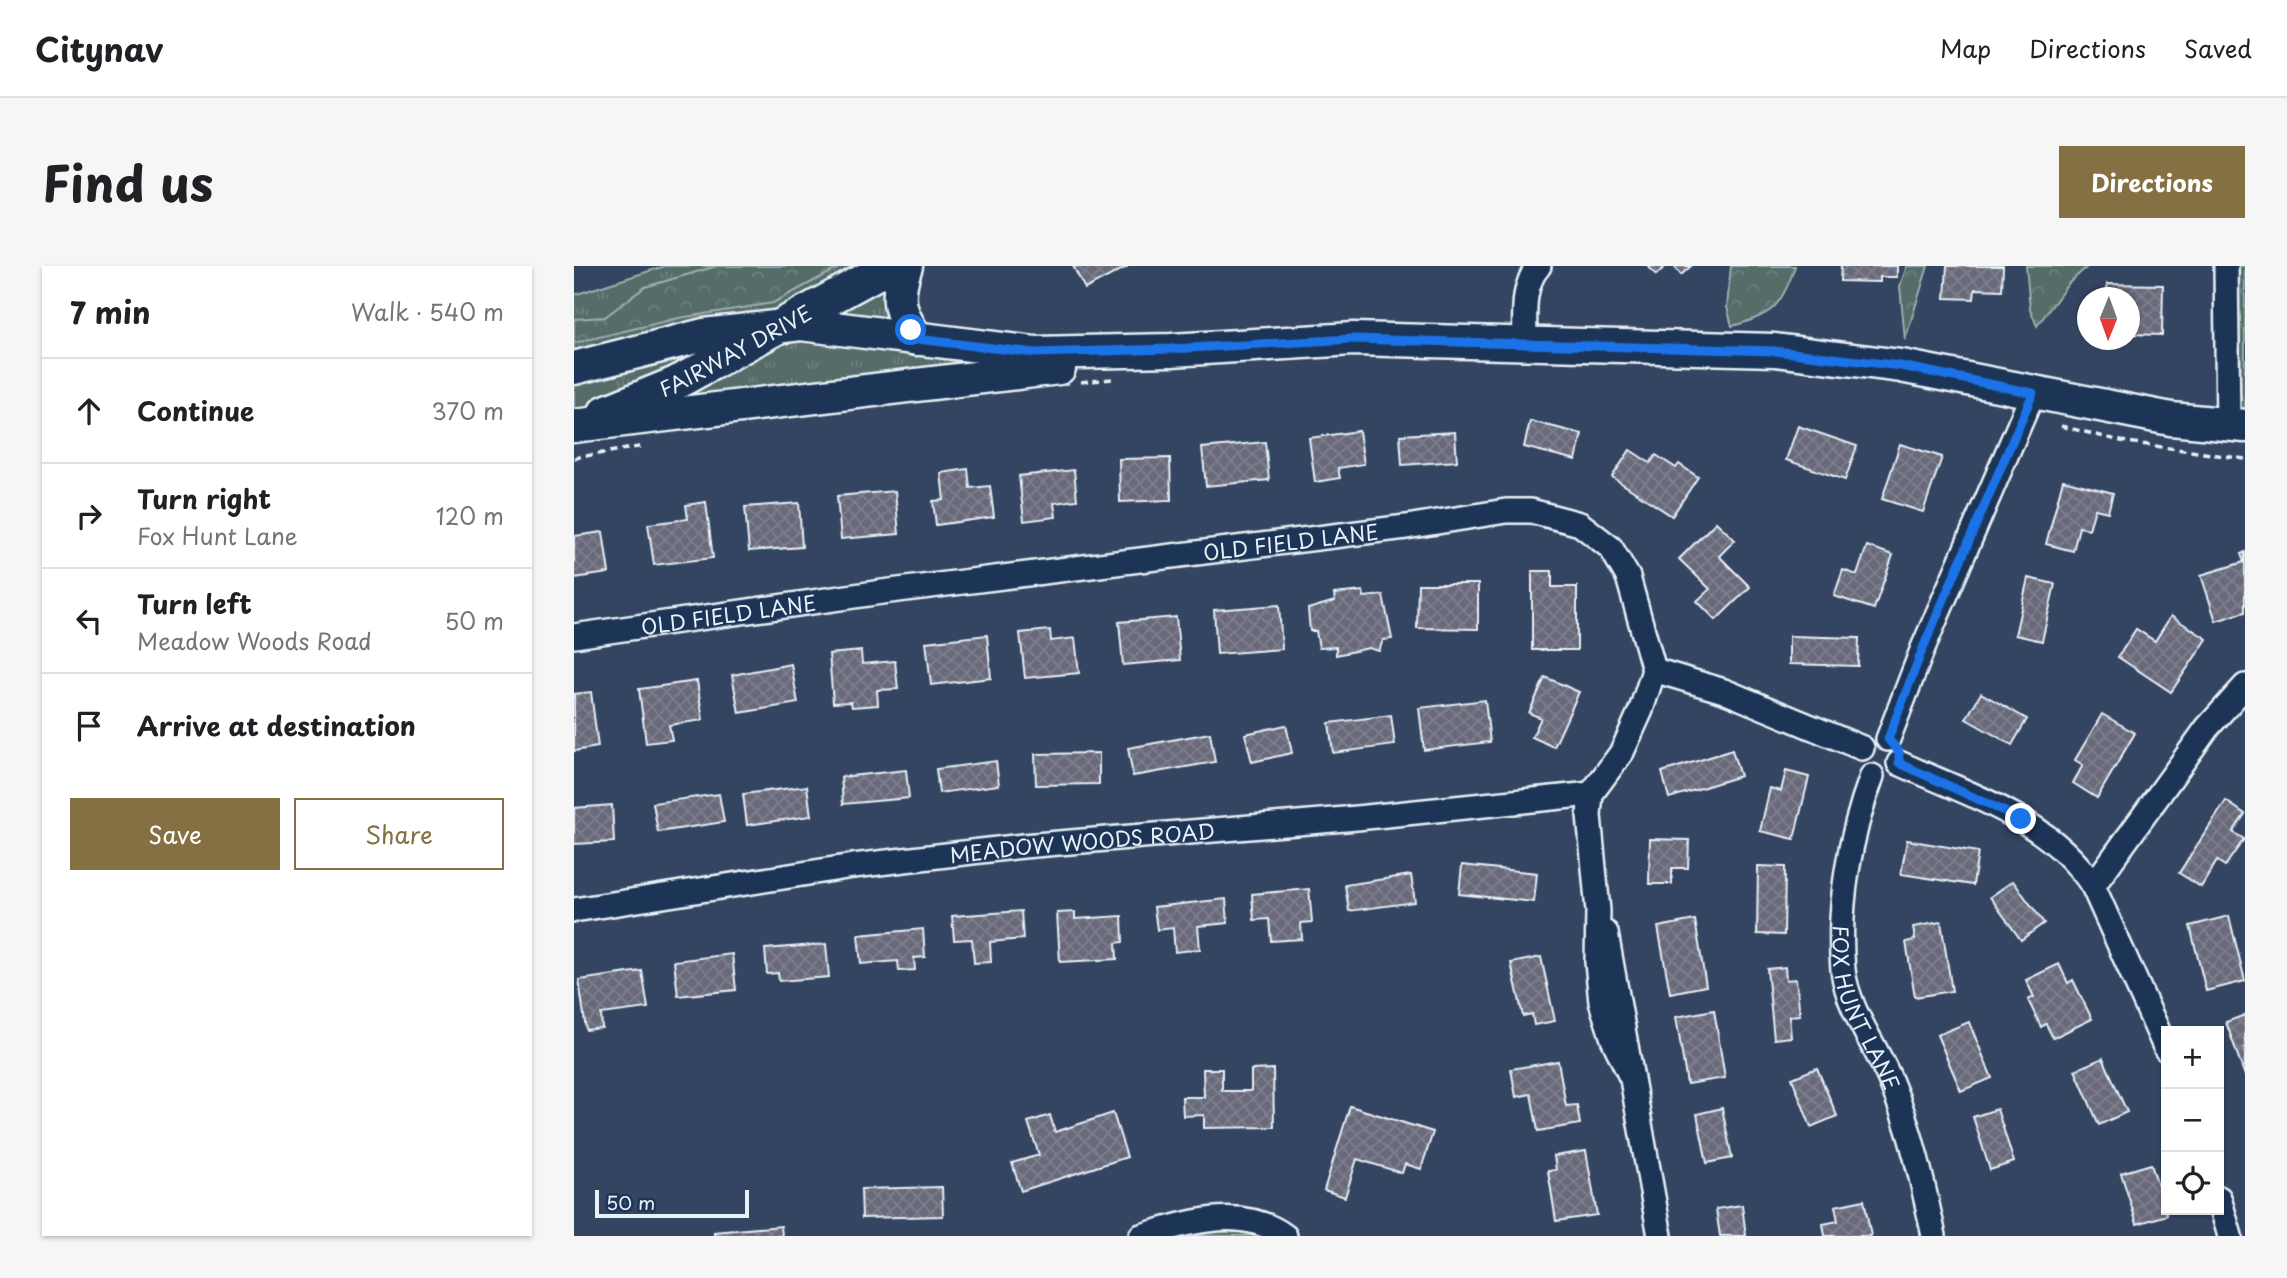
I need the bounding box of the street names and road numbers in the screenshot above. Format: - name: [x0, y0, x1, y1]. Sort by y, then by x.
- street label: FAIRWAY DRIVE: [654, 296, 817, 404]
- street label: OLD FIELD LANE: [1201, 515, 1380, 568]
- street label: OLD FIELD LANE: [639, 586, 818, 642]
- street label: MEADOW WOODS ROAD: [948, 814, 1216, 871]
- street label: FOX HUNT LANE: [1825, 925, 1908, 1095]

